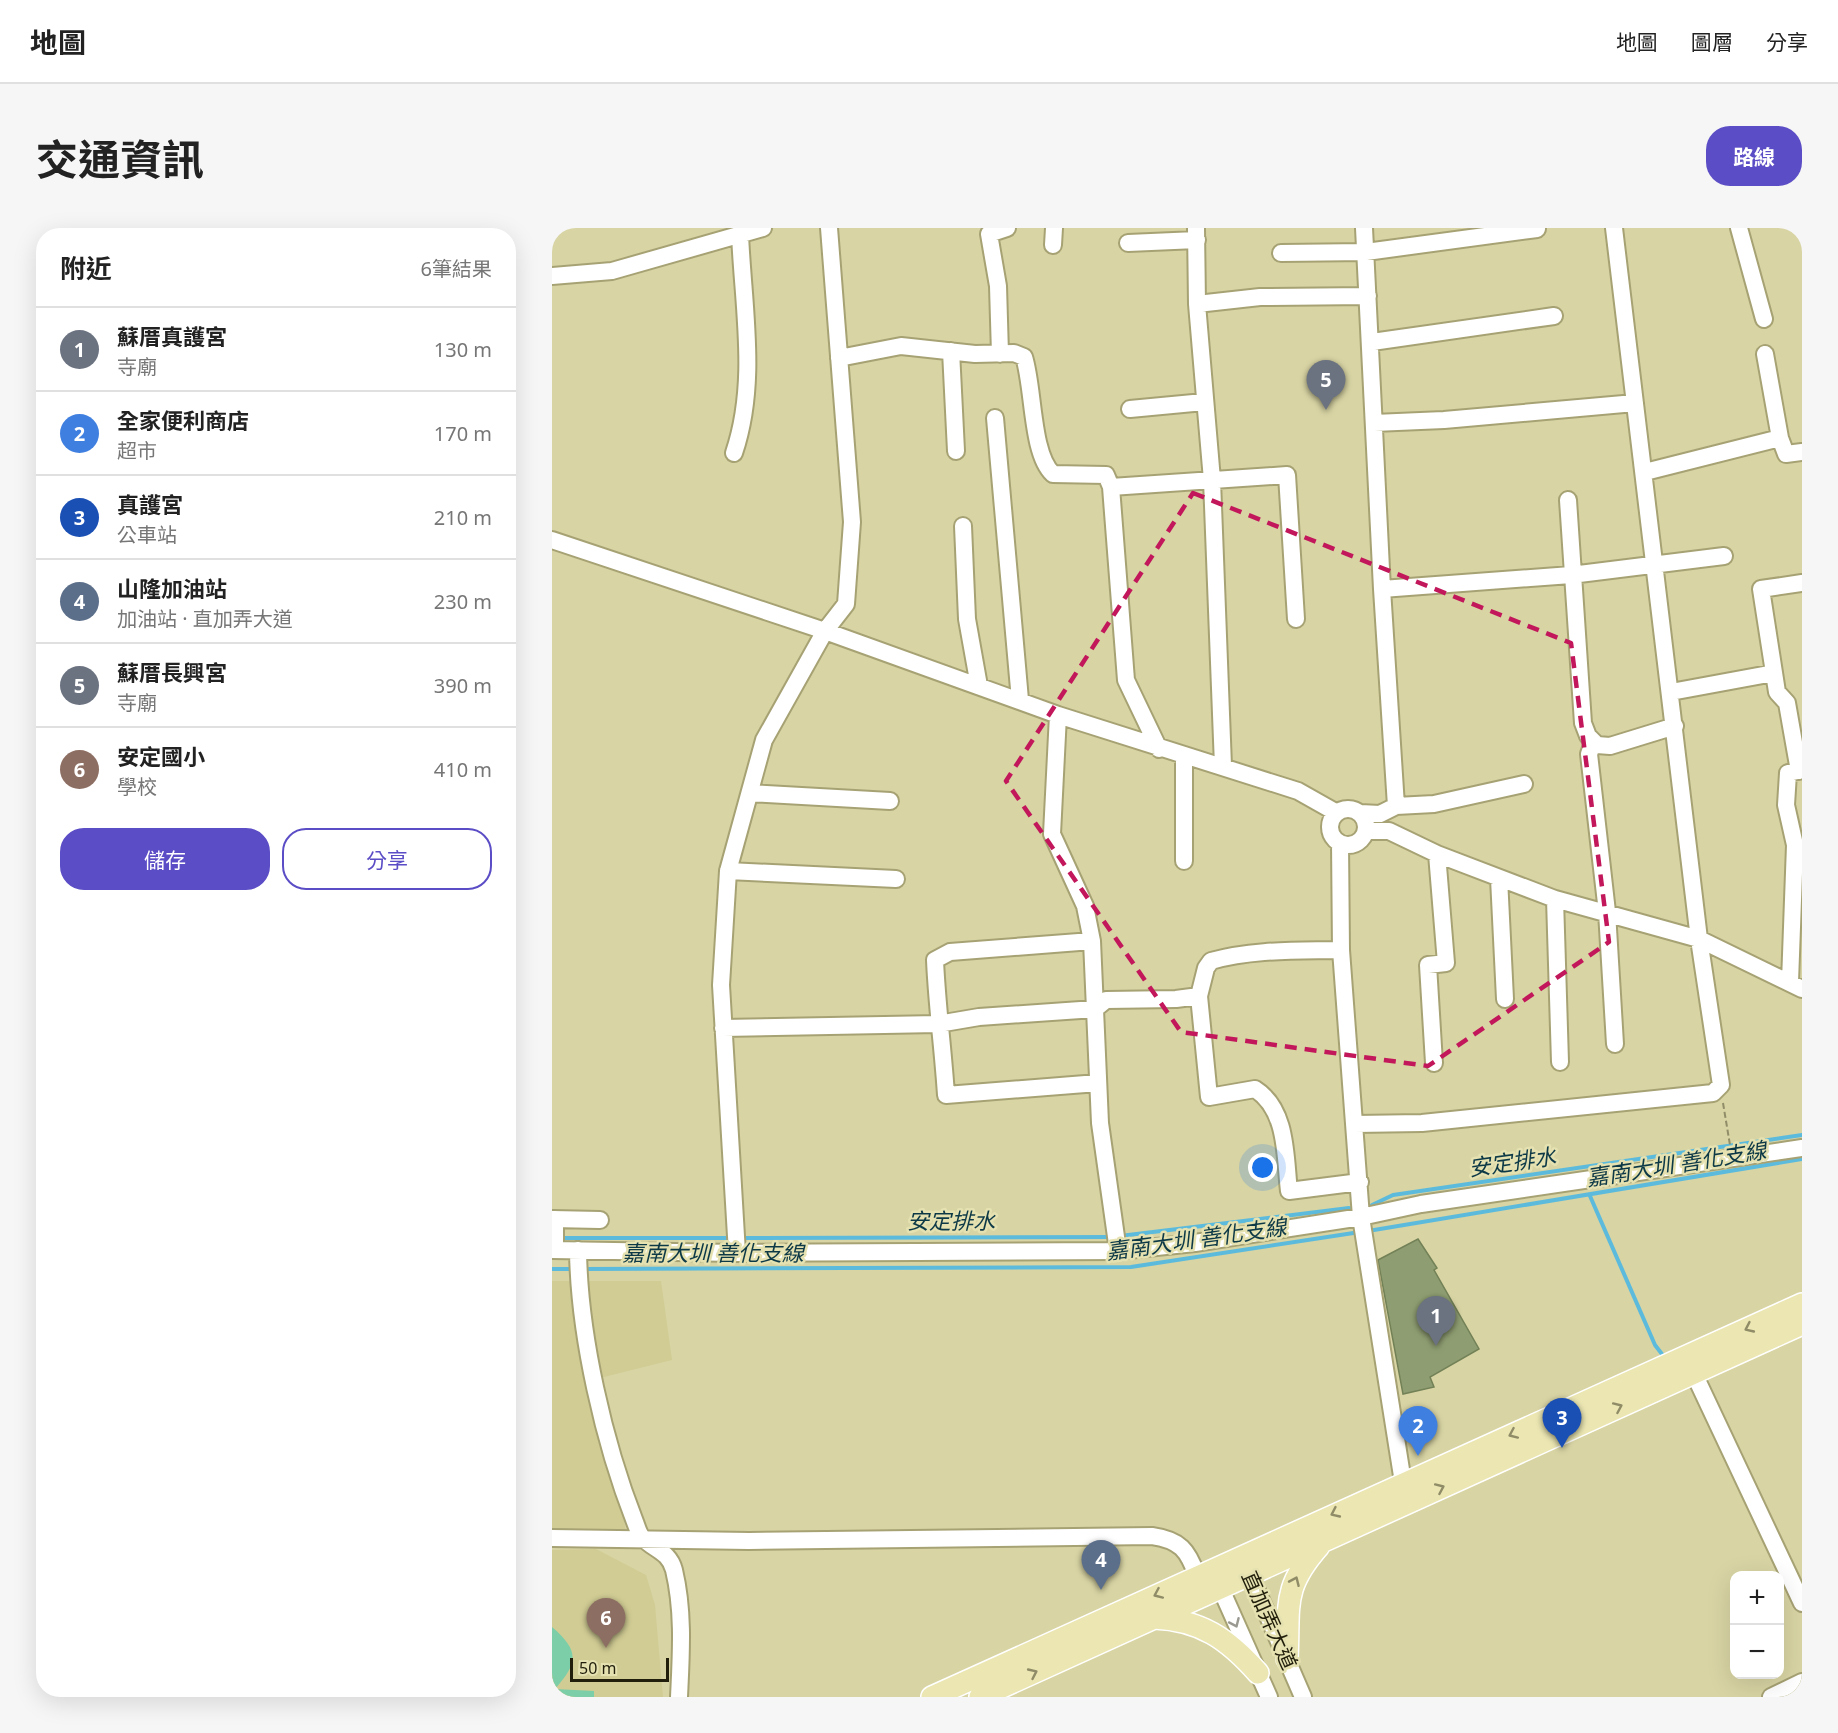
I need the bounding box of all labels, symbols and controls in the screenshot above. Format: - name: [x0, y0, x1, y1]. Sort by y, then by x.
- text: 地圖: [30, 23, 86, 61]
- text: 地圖: [1616, 28, 1658, 56]
- text: 圖層: [1691, 28, 1733, 56]
- text: 分享: [1766, 28, 1808, 56]
- button: 路線: [1706, 126, 1802, 186]
- text: 交通資訊: [36, 130, 204, 187]
- text: 附近: [60, 250, 112, 286]
- text: 6筆結果: [421, 255, 492, 282]
- text: 蘇厝真護宮: [117, 321, 227, 351]
- text: 1: [74, 336, 85, 363]
- text: 130 m: [434, 336, 492, 363]
- text: 寺廟: [117, 353, 157, 380]
- pin: 5: [1306, 360, 1346, 410]
- text: 全家便利商店: [117, 405, 249, 435]
- text: 2: [74, 420, 85, 447]
- text: 170 m: [434, 420, 492, 447]
- text: 超市: [117, 437, 157, 464]
- text: 真護宮: [117, 489, 183, 519]
- text: 3: [74, 504, 85, 531]
- text: 210 m: [434, 504, 492, 531]
- text: 公車站: [117, 521, 177, 548]
- text: 山隆加油站: [117, 573, 227, 603]
- text: 4: [74, 588, 85, 615]
- text: 230 m: [434, 588, 492, 615]
- text: 加油站 · 直加弄大道: [117, 605, 293, 632]
- text: 蘇厝長興宮: [117, 657, 227, 687]
- text: 5: [74, 672, 85, 699]
- text: 390 m: [434, 672, 492, 699]
- text: 寺廟: [117, 689, 157, 716]
- text: 安定國小: [117, 741, 205, 771]
- text: 6: [74, 756, 85, 783]
- text: 410 m: [434, 756, 492, 783]
- text: 學校: [117, 773, 157, 800]
- button: 儲存: [60, 828, 270, 890]
- button: 分享: [282, 828, 492, 890]
- water label: 嘉南大圳 善化支線: [1584, 1134, 1771, 1192]
- water label: 安定排水: [1466, 1140, 1559, 1182]
- your location: [1248, 1153, 1277, 1182]
- water label: 安定排水: [907, 1205, 996, 1235]
- water label: 嘉南大圳 善化支線: [1104, 1210, 1291, 1266]
- water label: 嘉南大圳 善化支線: [622, 1237, 807, 1267]
- pin: 1: [1416, 1296, 1456, 1346]
- one-way arrow: [1744, 1321, 1755, 1333]
- pin: 3: [1542, 1398, 1582, 1448]
- one-way arrow: [1612, 1403, 1623, 1415]
- pin: 2: [1398, 1406, 1438, 1456]
- one-way arrow: [1509, 1426, 1520, 1438]
- one-way arrow: [1434, 1483, 1445, 1495]
- one-way arrow: [1331, 1506, 1342, 1518]
- pin: 4: [1082, 1540, 1120, 1590]
- street label: 直加弄大道: [1236, 1566, 1304, 1674]
- map controls: [1730, 1571, 1784, 1679]
- button: +: [1730, 1571, 1784, 1625]
- one-way arrow: [1287, 1576, 1299, 1587]
- one-way arrow: [1153, 1586, 1164, 1598]
- pin: 6: [586, 1598, 626, 1648]
- one-way arrow: [1228, 1617, 1240, 1628]
- button: −: [1730, 1625, 1784, 1679]
- scale bar: [570, 1655, 669, 1682]
- text: 50 m: [579, 1657, 616, 1679]
- one-way arrow: [1027, 1668, 1038, 1680]

